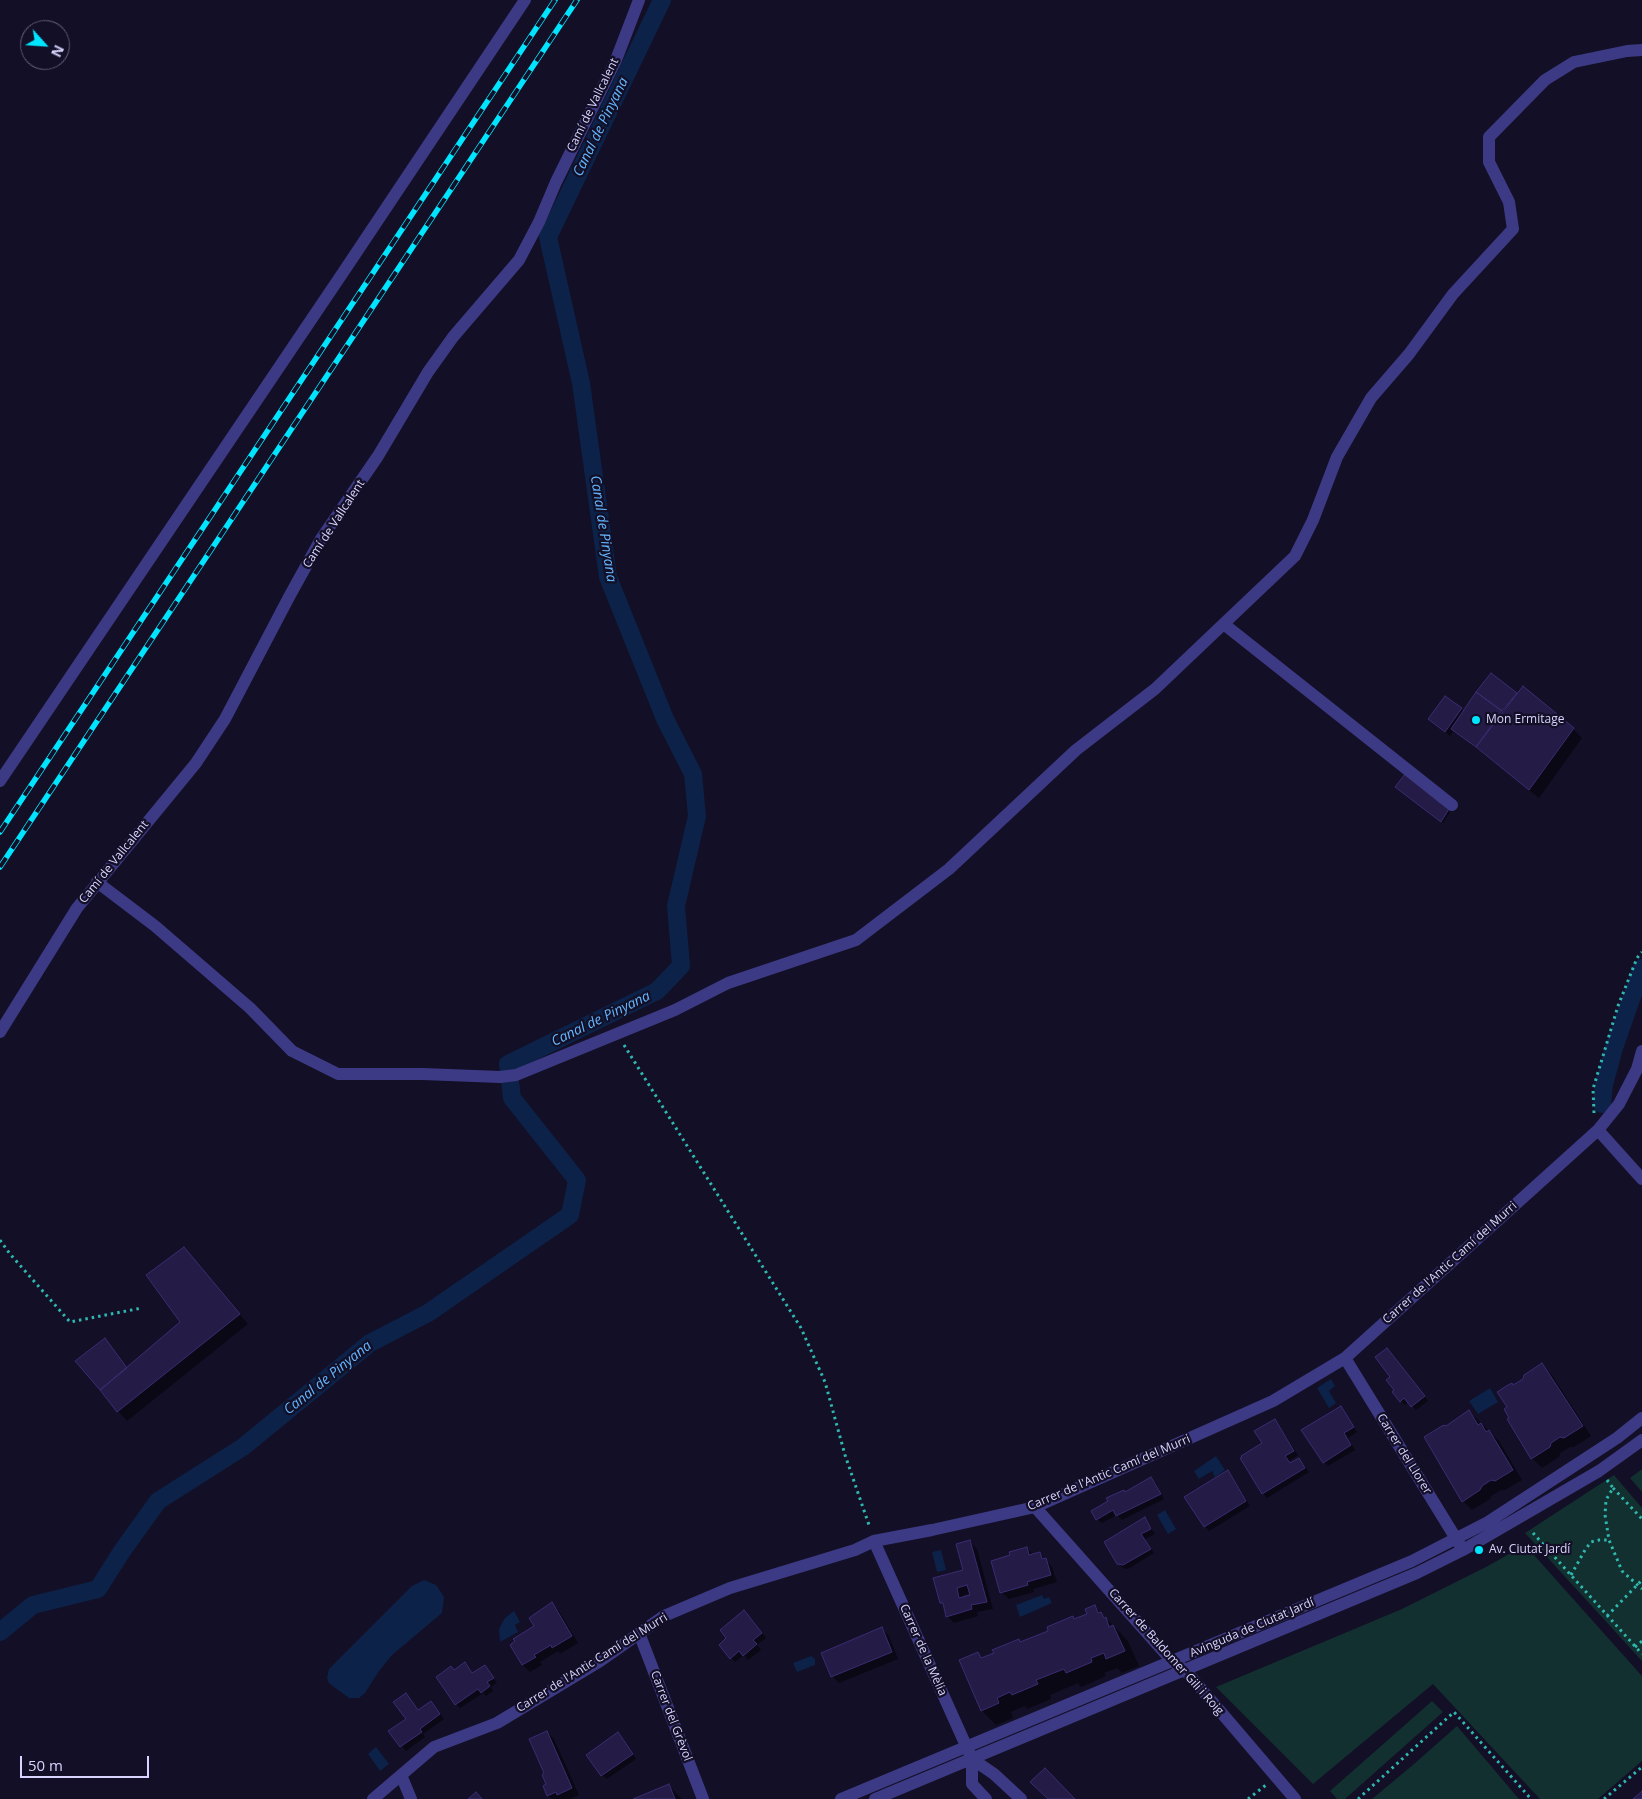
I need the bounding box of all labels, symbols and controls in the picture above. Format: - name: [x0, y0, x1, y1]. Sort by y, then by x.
- north arrow: [20, 20, 70, 70]
- text: N: [47, 42, 69, 61]
- street label: Camí de Vallcalent: [564, 56, 622, 154]
- water label: Canal de Pinyana: [570, 75, 632, 179]
- water label: Canal de Pinyana: [586, 474, 620, 584]
- street label: Camí de Vallcalent: [300, 477, 368, 571]
- place label: Mon Ermitage: [1486, 713, 1564, 727]
- marker: Mon Ermitage: [1470, 714, 1482, 726]
- street label: Camí de Vallcalent: [76, 818, 152, 906]
- water label: Canal de Pinyana: [549, 988, 653, 1050]
- street label: Carrer de l'Antic Camí del Murri: [1380, 1199, 1520, 1327]
- water label: Canal de Pinyana: [281, 1338, 375, 1418]
- street label: Carrer del Llorer: [1373, 1411, 1435, 1497]
- street label: Carrer de l'Antic Camí del Murri: [1025, 1432, 1193, 1514]
- place label: Av. Ciutat Jardí: [1489, 1543, 1570, 1557]
- marker: Av. Ciutat Jardí: [1473, 1544, 1485, 1556]
- street label: Carrer de Baldomer Gili i Roig: [1105, 1586, 1227, 1718]
- street label: Avinguda de Ciutat Jardí: [1188, 1595, 1316, 1661]
- street label: Carrer de la Mèlia: [896, 1602, 950, 1698]
- street label: Carrer de l'Antic Camí del Murri: [514, 1610, 670, 1716]
- street label: Carrer del Grèvol: [647, 1669, 695, 1763]
- scale bar: [22, 1746, 151, 1778]
- text: 50 m: [28, 1755, 63, 1775]

